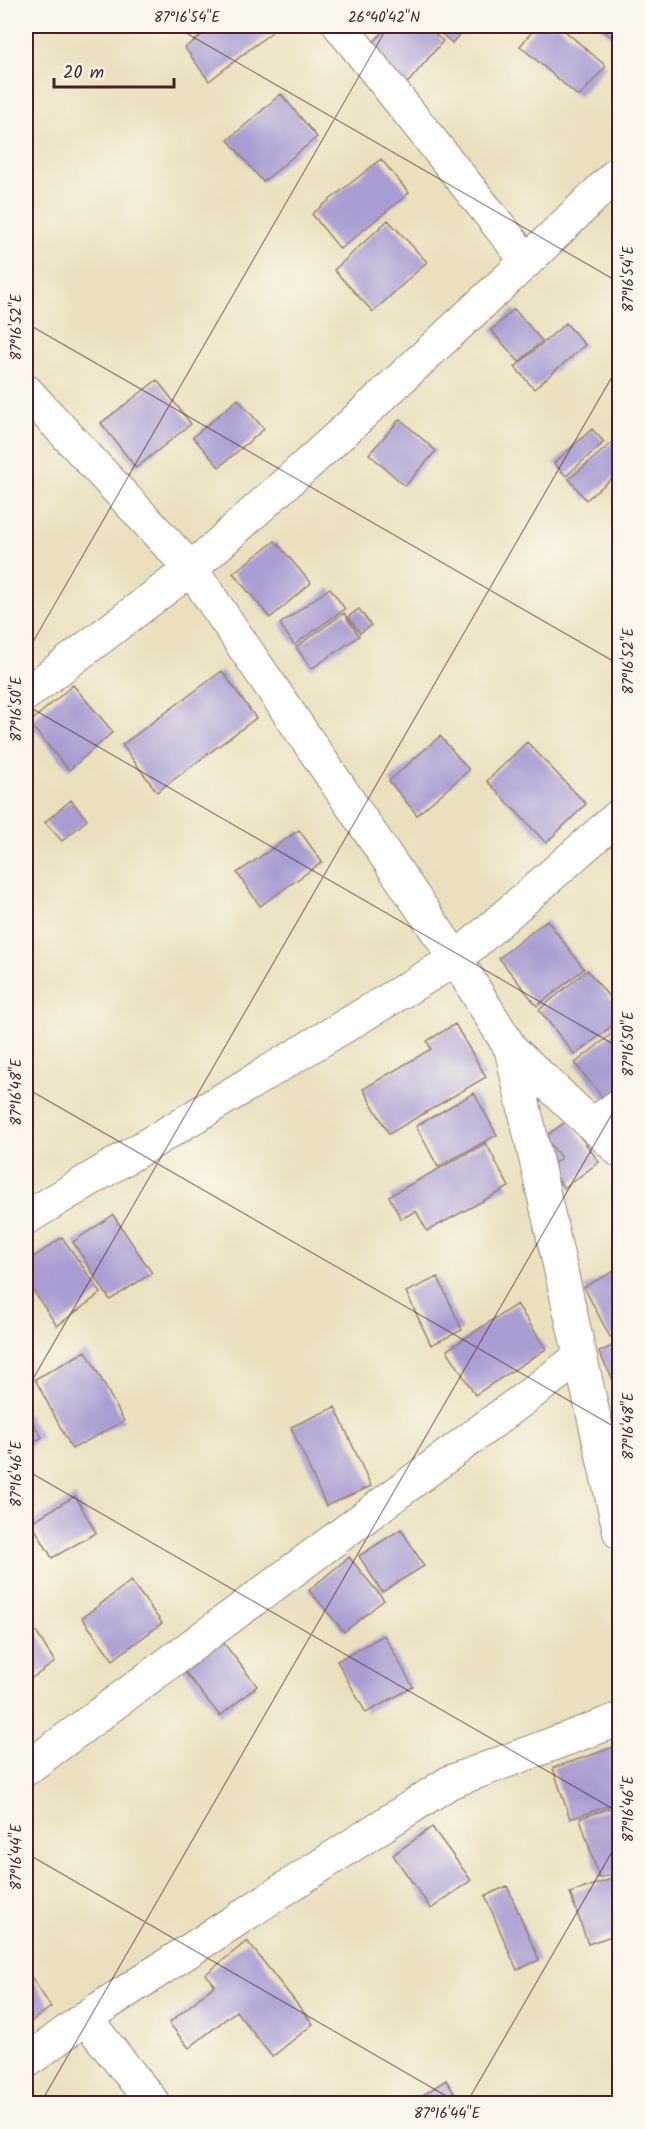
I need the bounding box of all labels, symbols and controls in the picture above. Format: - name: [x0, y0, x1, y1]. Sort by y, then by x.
- text: 87°16'54"E: [154, 6, 221, 30]
- text: 26°40'42"N: [348, 6, 420, 30]
- scale bar: [54, 51, 174, 89]
- text: 20 m: [63, 59, 104, 88]
- text: 87°16'54"E: [617, 245, 641, 312]
- text: 87°16'52"E: [5, 292, 29, 360]
- text: 87°16'52"E: [617, 626, 641, 694]
- text: 87°16'50"E: [5, 675, 29, 742]
- text: 87°16'50"E: [617, 1010, 641, 1077]
- text: 87°16'48"E: [5, 1057, 29, 1126]
- text: 87°16'48"E: [617, 1391, 641, 1460]
- text: 87°16'46"E: [5, 1439, 29, 1507]
- text: 87°16'46"E: [617, 1774, 641, 1842]
- text: 87°16'44"E: [5, 1823, 29, 1890]
- text: 87°16'44"E: [414, 2102, 481, 2126]

